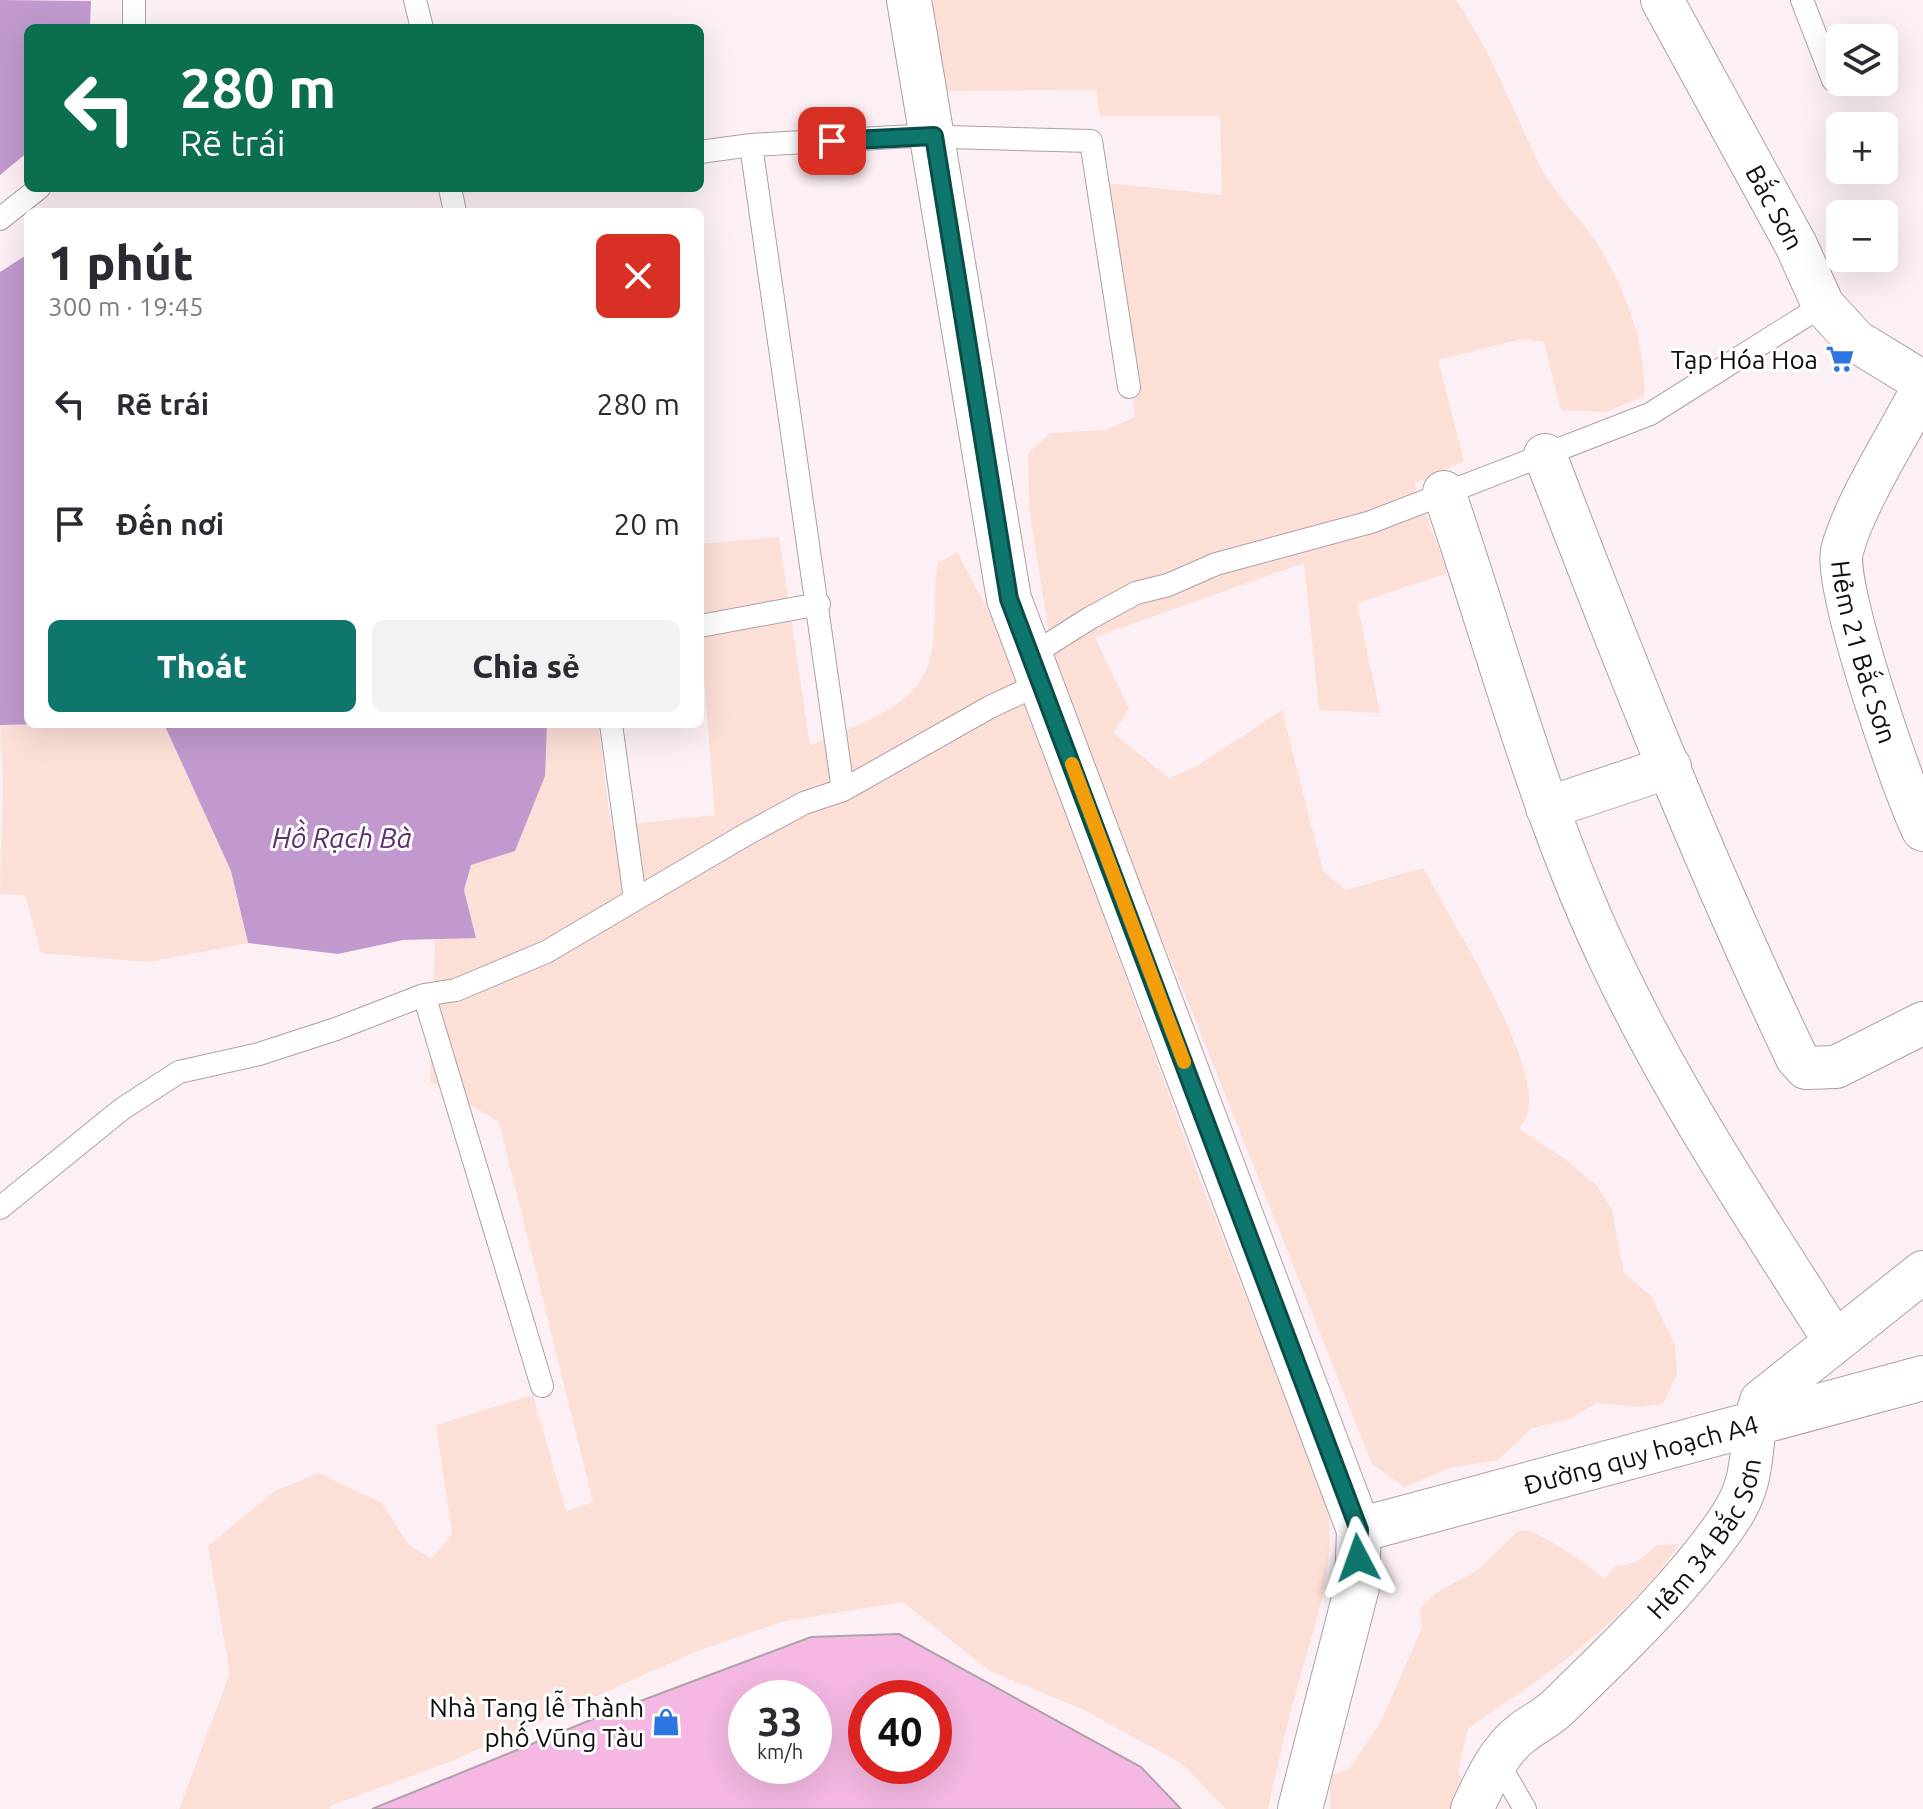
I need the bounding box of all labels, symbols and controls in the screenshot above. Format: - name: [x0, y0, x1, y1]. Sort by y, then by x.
- map controls: [1826, 24, 1898, 272]
- button: layers: [1826, 24, 1898, 96]
- icon: left: [48, 56, 152, 160]
- text: 280 m: [180, 56, 336, 119]
- pin: [798, 107, 866, 175]
- button: +: [1826, 112, 1898, 184]
- icon: arrive: [810, 119, 854, 163]
- text: Rẽ trái: [180, 122, 285, 163]
- street label: Bắc Sơn: [1741, 160, 1810, 254]
- button: −: [1826, 200, 1898, 272]
- button: close: [596, 234, 680, 318]
- text: 1 phút: [48, 235, 193, 289]
- text: 300 m · 19:45: [48, 292, 204, 321]
- supermarket icon: Tạp Hóa Hoa: [1825, 344, 1855, 374]
- place label: Tạp Hóa Hoa: [1671, 345, 1818, 374]
- icon: left: [48, 382, 92, 426]
- text: Rẽ trái: [116, 387, 209, 421]
- text: 280 m: [596, 387, 680, 421]
- icon: arrive: [48, 502, 92, 546]
- text: Đến nơi: [116, 507, 224, 541]
- text: 20 m: [613, 507, 680, 541]
- street label: Hẻm 21 Bắc Sơn: [1826, 559, 1903, 747]
- button: Thoát: [48, 620, 356, 712]
- button: Chia sẻ: [372, 620, 680, 712]
- water label: Hồ Rạch Bà: [272, 819, 412, 853]
- street label: Đường quy hoạch A4: [1521, 1409, 1761, 1499]
- street label: Hẻm 34 Bắc Sơn: [1641, 1456, 1766, 1624]
- position arrow: [1316, 1516, 1400, 1600]
- speed limit sign: 40: [848, 1680, 952, 1784]
- place label: Nhà Tang lễ Thành phố Vũng Tàu: [429, 1690, 644, 1752]
- text: 33: [757, 1699, 803, 1744]
- shop icon: Nhà Tang lễ Thành phố Vũng Tàu: [651, 1707, 681, 1737]
- text: km/h: [757, 1740, 803, 1763]

